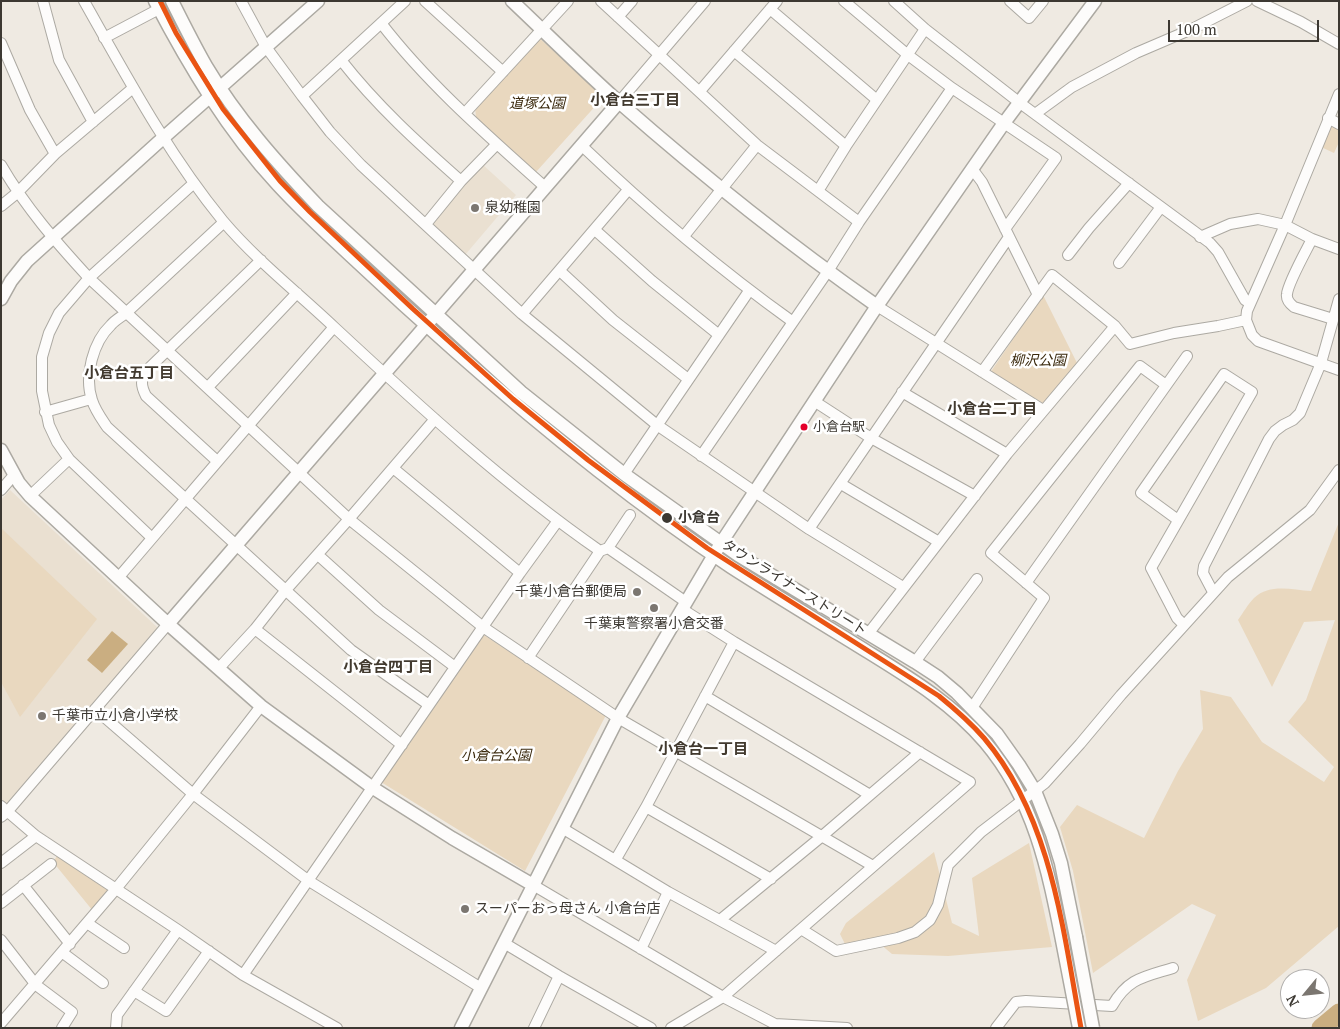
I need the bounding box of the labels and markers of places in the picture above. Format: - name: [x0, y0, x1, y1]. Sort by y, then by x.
- place label: 泉幼稚園: [485, 200, 541, 216]
- marker: 泉幼稚園: [469, 202, 481, 214]
- place label: 小倉台駅: [813, 419, 865, 435]
- marker: 小倉台駅: [799, 422, 809, 432]
- place label: 小倉台: [678, 510, 720, 526]
- marker: 小倉台: [660, 511, 674, 525]
- place label: 千葉小倉台郵便局: [515, 584, 627, 600]
- marker: 千葉小倉台郵便局: [631, 586, 643, 598]
- marker: 千葉東警察署小倉交番: [648, 602, 660, 614]
- place label: 千葉東警察署小倉交番: [584, 616, 724, 632]
- place label: 千葉市立小倉小学校: [52, 708, 178, 724]
- marker: 千葉市立小倉小学校: [36, 710, 48, 722]
- place label: スーパーおっ母さん 小倉台店: [475, 901, 660, 917]
- marker: スーパーおっ母さん 小倉台店: [459, 903, 471, 915]

